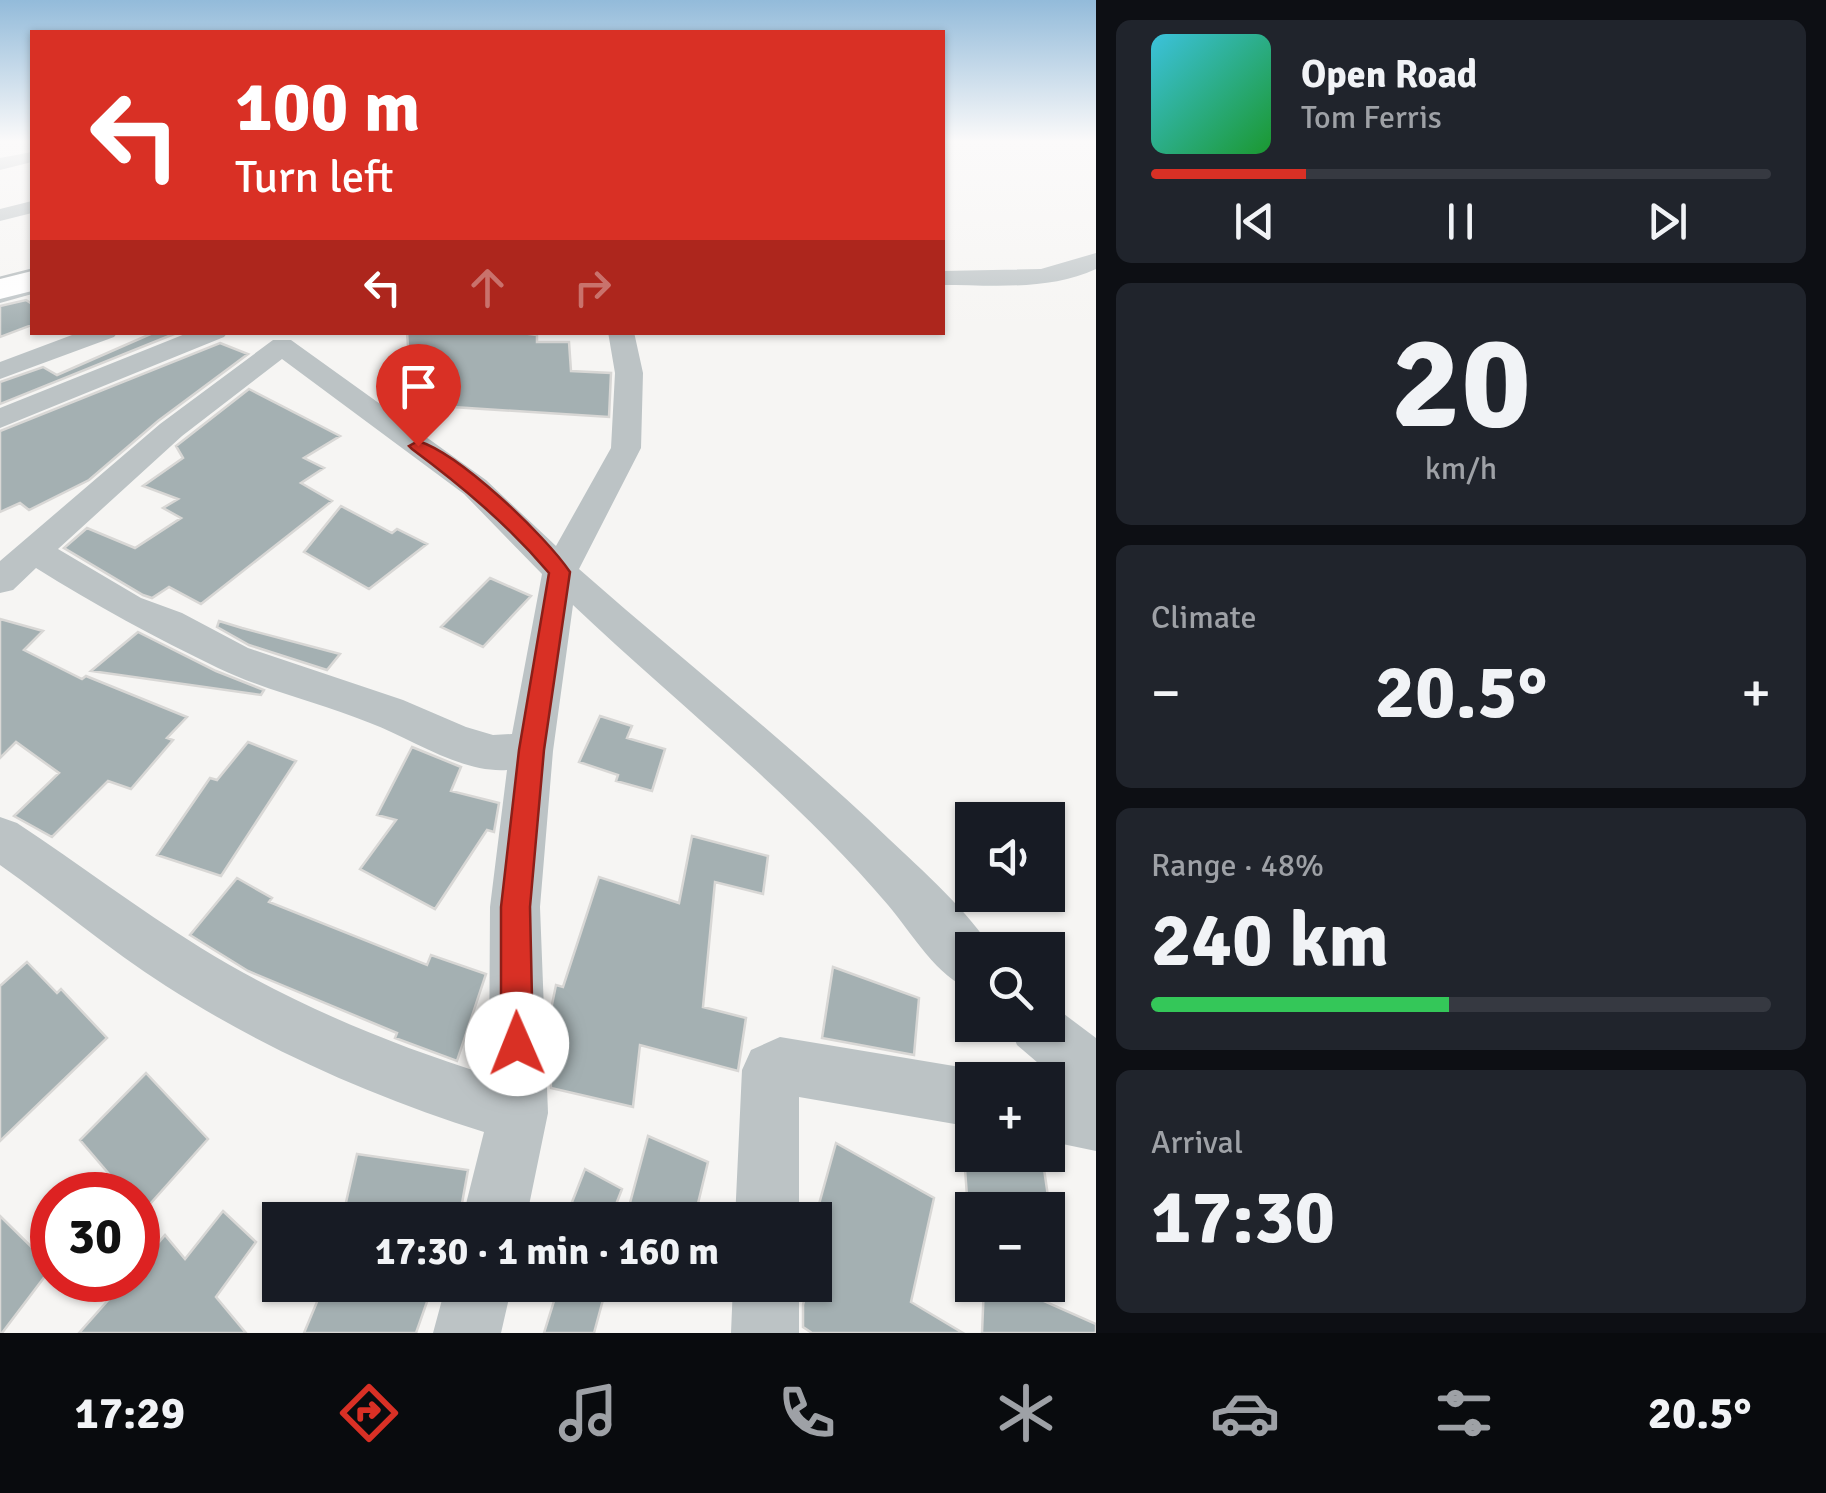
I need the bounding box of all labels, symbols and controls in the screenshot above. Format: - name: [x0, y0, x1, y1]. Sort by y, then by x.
- text: Open Road: [1301, 51, 1477, 98]
- text: 100 m: [235, 64, 420, 150]
- icon: left: [70, 70, 200, 200]
- text: Tom Ferris: [1301, 98, 1442, 137]
- text: Turn left: [235, 150, 394, 205]
- icon: previous: [1227, 194, 1282, 249]
- icon: pause: [1433, 194, 1488, 249]
- icon: next: [1640, 194, 1695, 249]
- icon: left: [355, 260, 410, 315]
- icon: ahead: [460, 260, 515, 315]
- icon: right: [565, 260, 620, 315]
- text: 20: [1391, 304, 1531, 464]
- pin: [376, 344, 461, 447]
- icon: arrive: [391, 359, 446, 414]
- text: km/h: [1425, 449, 1497, 488]
- text: Climate: [1151, 598, 1257, 637]
- text: 20.5°: [1375, 646, 1548, 739]
- text: −: [1151, 659, 1181, 727]
- text: +: [1741, 659, 1771, 727]
- map controls: [955, 802, 1065, 1302]
- button: sound: [955, 802, 1065, 912]
- text: Range · 48%: [1151, 846, 1324, 885]
- text: 240 km: [1151, 894, 1389, 987]
- button: search: [955, 932, 1065, 1042]
- position arrow: [465, 992, 569, 1096]
- button: +: [955, 1062, 1065, 1172]
- text: Arrival: [1151, 1123, 1243, 1162]
- text: 17:30: [1151, 1171, 1335, 1264]
- speed limit sign: 30: [30, 1172, 160, 1302]
- button: −: [955, 1192, 1065, 1302]
- text: 17:30 · 1 min · 160 m: [375, 1228, 719, 1275]
- icon: directions: [334, 1378, 404, 1448]
- icon: music: [553, 1378, 623, 1448]
- icon: phone: [772, 1378, 842, 1448]
- icon: climate: [991, 1378, 1061, 1448]
- icon: car: [1210, 1378, 1280, 1448]
- icon: filters: [1429, 1378, 1499, 1448]
- text: 17:29: [74, 1386, 185, 1441]
- text: 20.5°: [1648, 1386, 1752, 1441]

